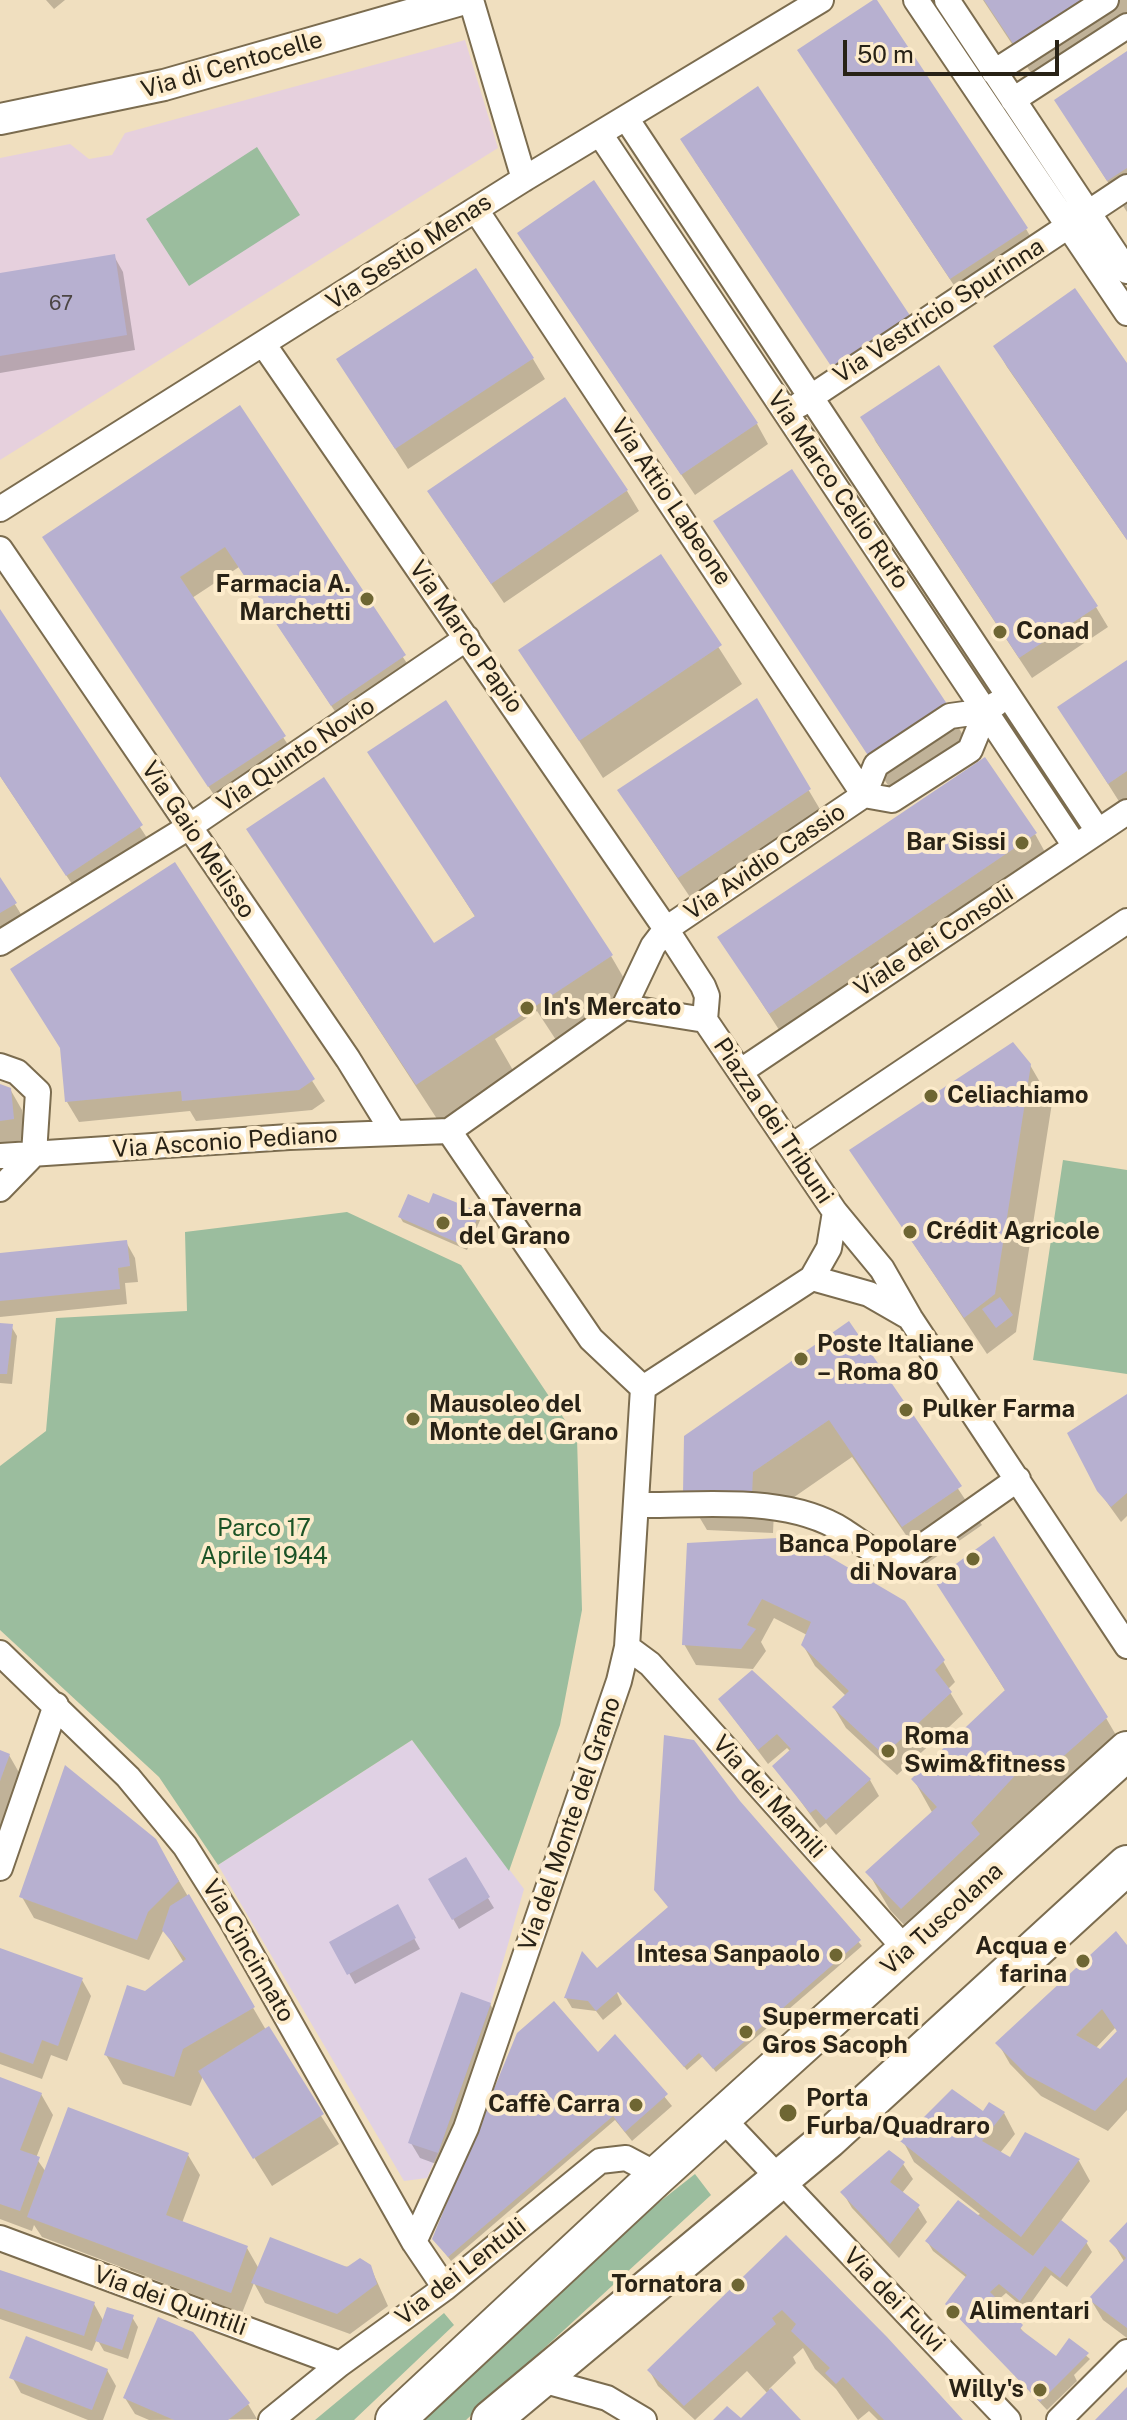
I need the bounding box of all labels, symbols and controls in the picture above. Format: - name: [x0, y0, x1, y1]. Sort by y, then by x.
- scale bar: [847, 24, 1063, 74]
- street label: Via di Centocelle: [138, 25, 326, 105]
- text: 50 m: [857, 40, 914, 68]
- street label: Via Sestio Menas: [321, 188, 497, 316]
- street label: Via Vestricio Spurinna: [828, 232, 1050, 390]
- house number: 67: [49, 292, 73, 316]
- street label: Via Marco Celio Rufo: [761, 386, 915, 594]
- street label: Via Attio Labeone: [604, 413, 738, 591]
- street label: Via Marco Papio: [403, 555, 529, 719]
- place label: Farmacia A. Marchetti: [215, 571, 351, 627]
- marker: Farmacia A. Marchetti: [358, 590, 376, 608]
- place label: Conad: [1016, 618, 1089, 646]
- marker: Conad: [991, 623, 1009, 641]
- street label: Via Quinto Novio: [212, 692, 380, 818]
- street label: Via Gaio Melisso: [135, 756, 261, 924]
- street label: Via Avidio Cassio: [679, 798, 851, 926]
- place label: Bar Sissi: [906, 829, 1006, 857]
- marker: Bar Sissi: [1013, 834, 1031, 852]
- street label: Viale dei Consoli: [849, 879, 1019, 1003]
- place label: In's Mercato: [543, 994, 681, 1022]
- marker: In's Mercato: [518, 999, 536, 1017]
- street label: Piazza dei Tribuni: [707, 1033, 839, 1209]
- place label: Celiachiamo: [947, 1082, 1088, 1110]
- marker: Celiachiamo: [922, 1087, 940, 1105]
- street label: Via Asconio Pediano: [112, 1120, 338, 1164]
- place label: La Taverna del Grano: [459, 1195, 582, 1251]
- marker: La Taverna del Grano: [434, 1214, 452, 1232]
- place label: Crédit Agricole: [926, 1218, 1100, 1246]
- marker: Crédit Agricole: [901, 1223, 919, 1241]
- place label: Poste Italiane – Roma 80: [817, 1331, 974, 1387]
- marker: Poste Italiane – Roma 80: [792, 1350, 810, 1368]
- place label: Mausoleo del Monte del Grano: [429, 1391, 618, 1447]
- place label: Pulker Farma: [922, 1396, 1075, 1424]
- marker: Pulker Farma: [897, 1401, 915, 1419]
- marker: Mausoleo del Monte del Grano: [404, 1410, 422, 1428]
- park label: Parco 17 Aprile 1944: [200, 1515, 328, 1571]
- place label: Banca Popolare di Novara: [778, 1531, 957, 1587]
- marker: Banca Popolare di Novara: [964, 1550, 982, 1568]
- street label: Via del Monte del Grano: [513, 1693, 627, 1955]
- place label: Roma Swim&fitness: [904, 1723, 1066, 1779]
- street label: Via dei Mamili: [706, 1730, 832, 1864]
- marker: Roma Swim&fitness: [879, 1742, 897, 1760]
- street label: Via Tuscolana: [875, 1857, 1009, 1981]
- street label: Via Cincinnato: [196, 1875, 300, 2027]
- place label: Acqua e farina: [975, 1933, 1067, 1989]
- place label: Intesa Sanpaolo: [637, 1941, 820, 1969]
- marker: Intesa Sanpaolo: [827, 1946, 845, 1964]
- marker: Acqua e farina: [1074, 1952, 1092, 1970]
- place label: Supermercati Gros Sacoph: [762, 2004, 919, 2060]
- marker: Supermercati Gros Sacoph: [737, 2023, 755, 2041]
- place label: Porta Furba/Quadraro: [806, 2085, 990, 2141]
- place label: Caffè Carra: [488, 2091, 620, 2119]
- marker: Caffè Carra: [627, 2096, 645, 2114]
- marker: Porta Furba/Quadraro: [777, 2102, 799, 2124]
- street label: Via dei Lentuli: [390, 2212, 532, 2332]
- street label: Via dei Fulvi: [837, 2242, 951, 2358]
- street label: Via dei Quintili: [89, 2260, 251, 2342]
- place label: Tornatora: [611, 2271, 722, 2299]
- marker: Tornatora: [729, 2276, 747, 2294]
- place label: Alimentari: [969, 2298, 1090, 2326]
- marker: Alimentari: [944, 2303, 962, 2321]
- place label: Willy's: [949, 2376, 1024, 2404]
- marker: Willy's: [1031, 2381, 1049, 2399]

